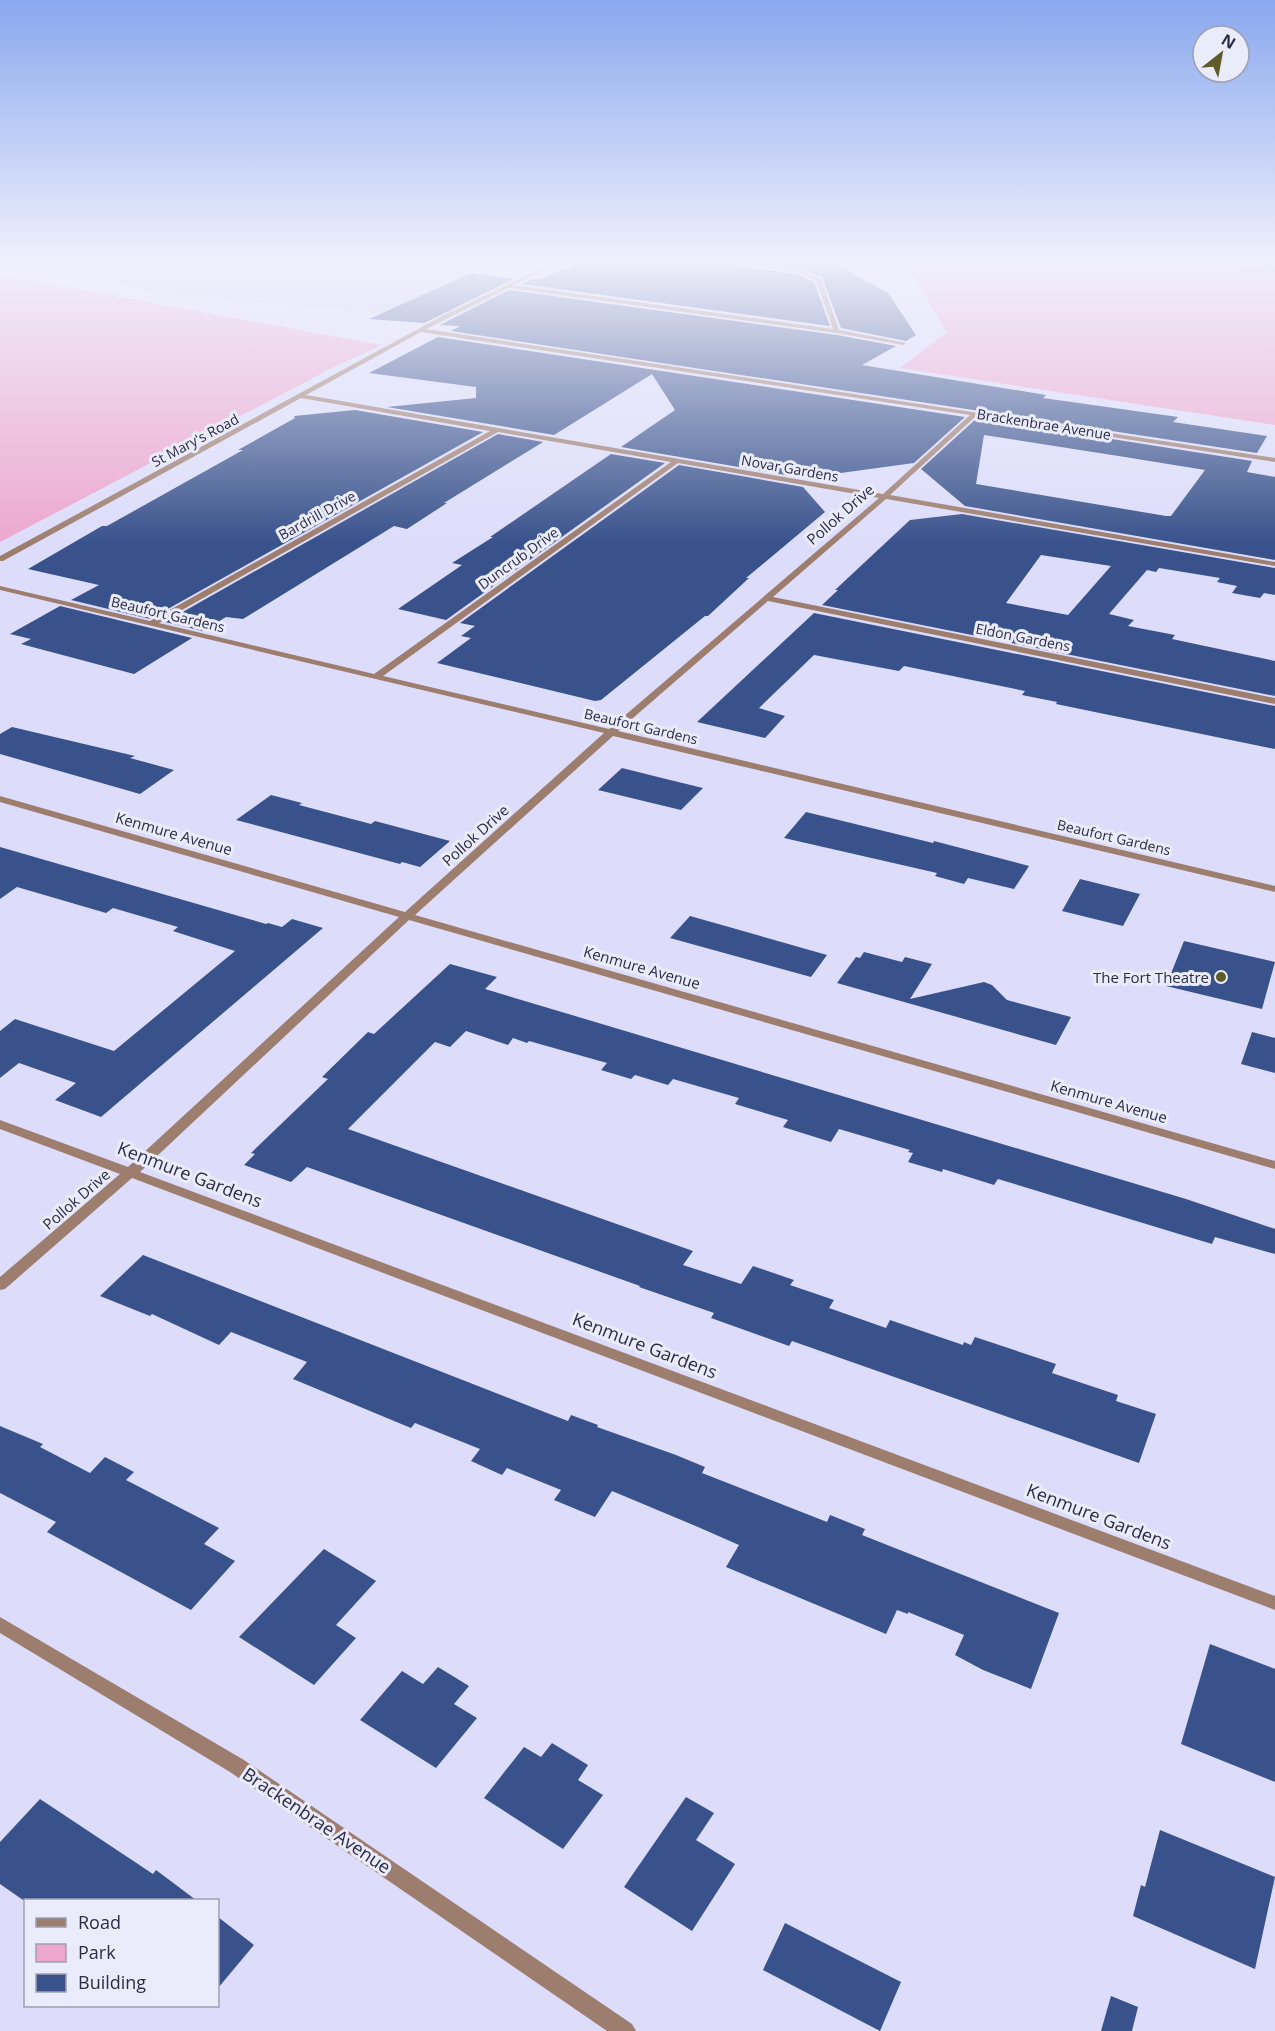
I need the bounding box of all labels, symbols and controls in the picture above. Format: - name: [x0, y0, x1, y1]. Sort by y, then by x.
- north arrow: [1191, 24, 1251, 84]
- text: N: [1217, 28, 1240, 54]
- street label: Brackenbrae Avenue: [976, 404, 1112, 444]
- street label: St Mary's Road: [148, 409, 242, 471]
- street label: Novar Gardens: [740, 450, 840, 486]
- street label: Pollok Drive: [802, 479, 878, 549]
- street label: Bardrill Drive: [275, 486, 359, 544]
- street label: Duncrub Drive: [474, 522, 562, 594]
- street label: Beaufort Gardens: [109, 592, 227, 636]
- street label: Eldon Gardens: [974, 619, 1072, 656]
- street label: Beaufort Gardens: [582, 704, 700, 748]
- street label: Pollok Drive: [437, 800, 513, 870]
- street label: Kenmure Avenue: [113, 807, 235, 859]
- street label: Beaufort Gardens: [1055, 815, 1173, 859]
- street label: Kenmure Avenue: [581, 941, 703, 993]
- place label: The Fort Theatre: [1093, 967, 1209, 987]
- marker: The Fort Theatre: [1214, 970, 1228, 984]
- street label: Kenmure Avenue: [1048, 1075, 1170, 1127]
- street label: Kenmure Gardens: [114, 1135, 266, 1213]
- street label: Pollok Drive: [38, 1164, 114, 1234]
- street label: Kenmure Gardens: [569, 1306, 721, 1384]
- street label: Kenmure Gardens: [1023, 1477, 1175, 1555]
- street label: Brackenbrae Avenue: [238, 1761, 396, 1879]
- legend: [24, 1899, 219, 2007]
- text: Road: [78, 1910, 121, 1934]
- text: Park: [78, 1940, 116, 1964]
- text: Building: [78, 1970, 146, 1994]

